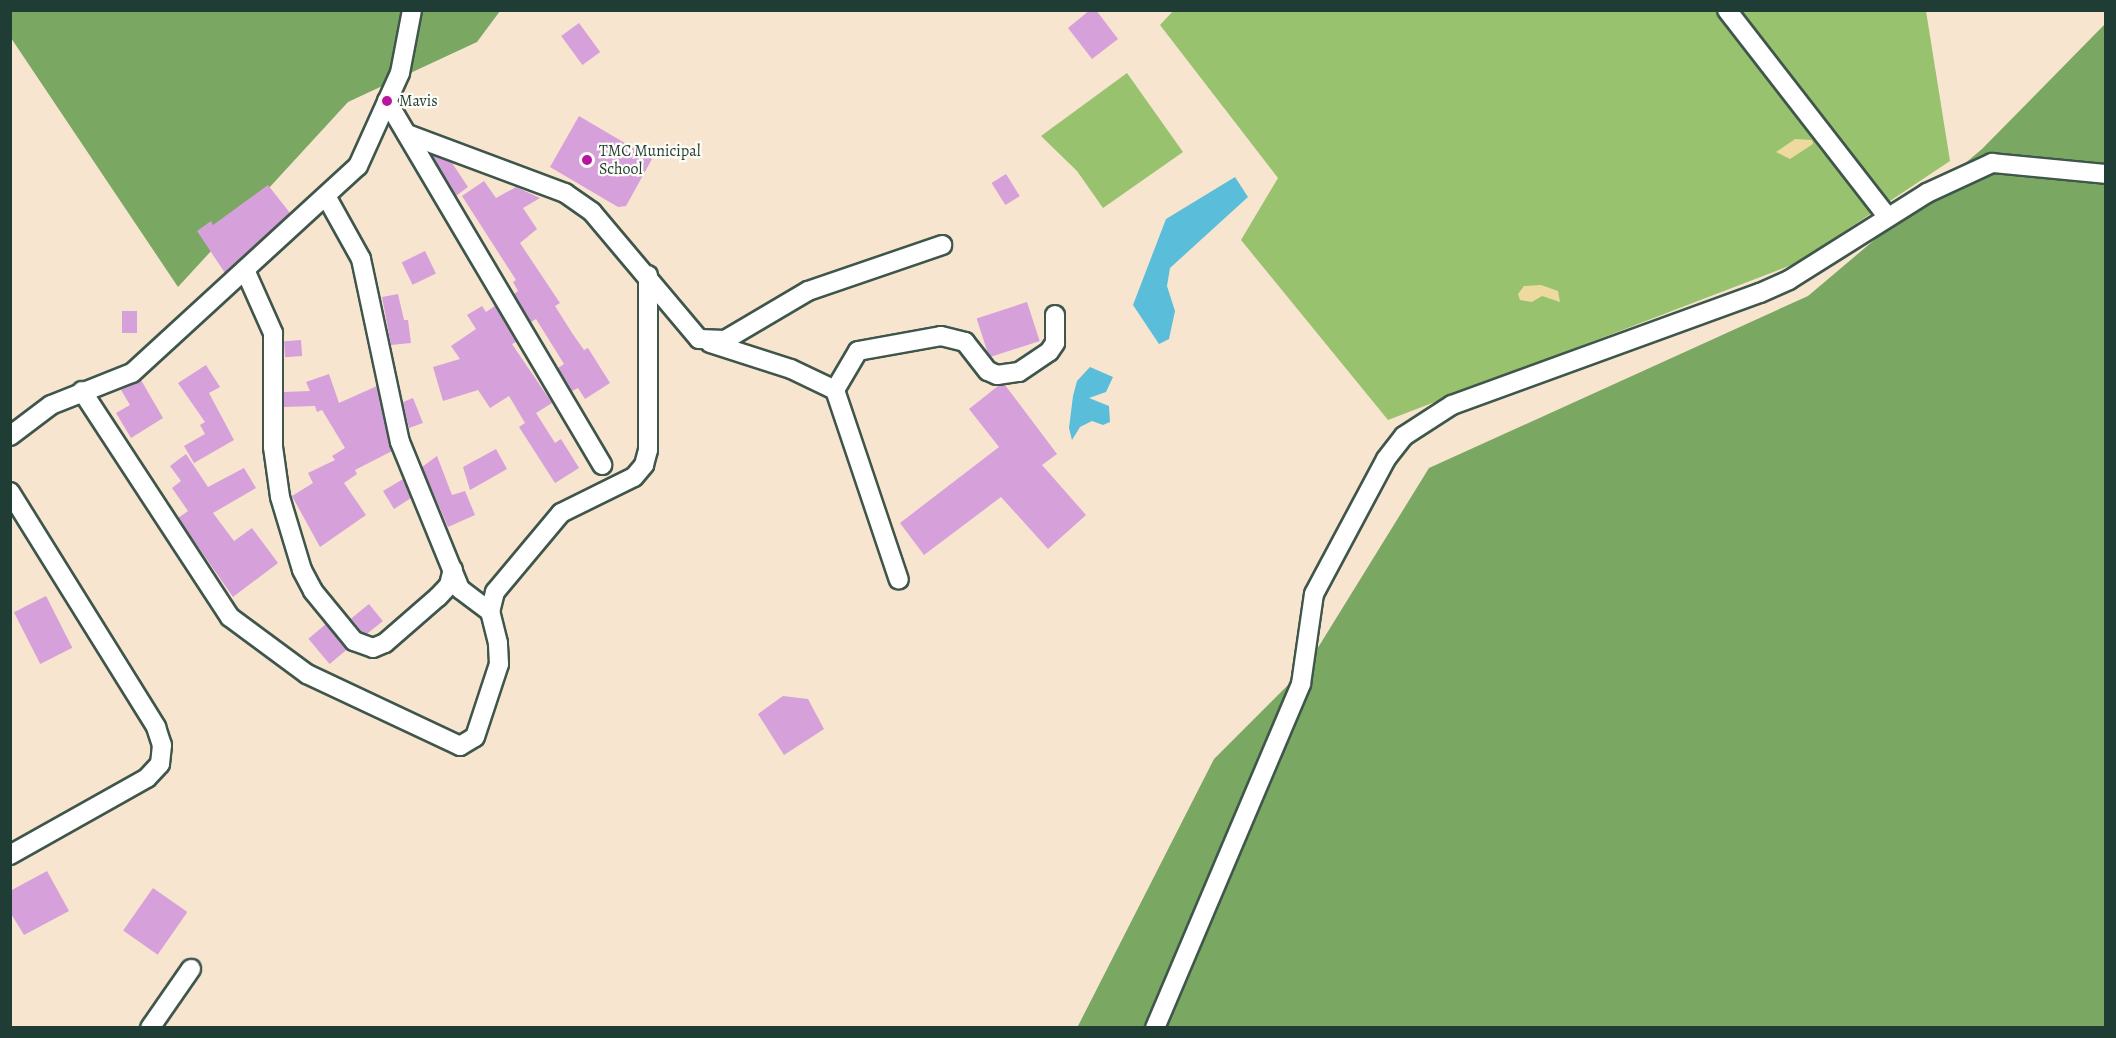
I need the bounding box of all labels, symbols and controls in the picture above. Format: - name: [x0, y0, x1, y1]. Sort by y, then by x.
- place label: Mavis: [399, 91, 438, 111]
- marker: Mavis: [380, 94, 394, 108]
- place label: TMC Municipal School: [599, 141, 701, 179]
- marker: TMC Municipal School: [580, 153, 594, 167]

